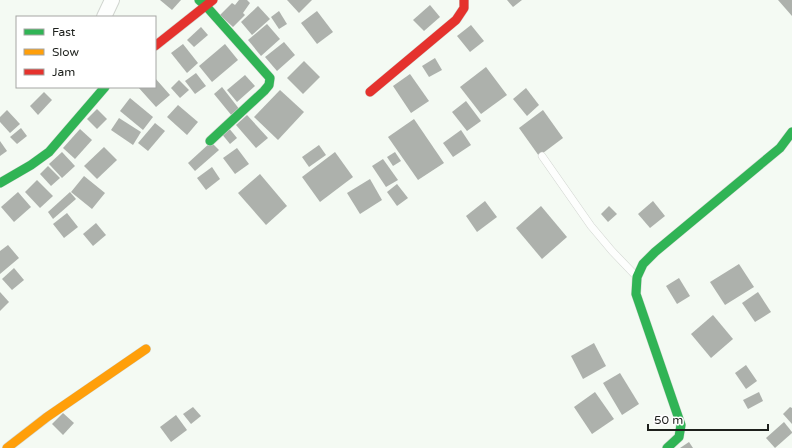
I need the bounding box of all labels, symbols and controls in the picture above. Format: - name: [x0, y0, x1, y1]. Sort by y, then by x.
- legend: [16, 16, 156, 88]
- text: Fast: [52, 25, 76, 39]
- text: Slow: [52, 45, 79, 59]
- text: Jam: [52, 65, 75, 79]
- scale bar: [648, 406, 768, 432]
- text: 50 m: [654, 413, 683, 427]

